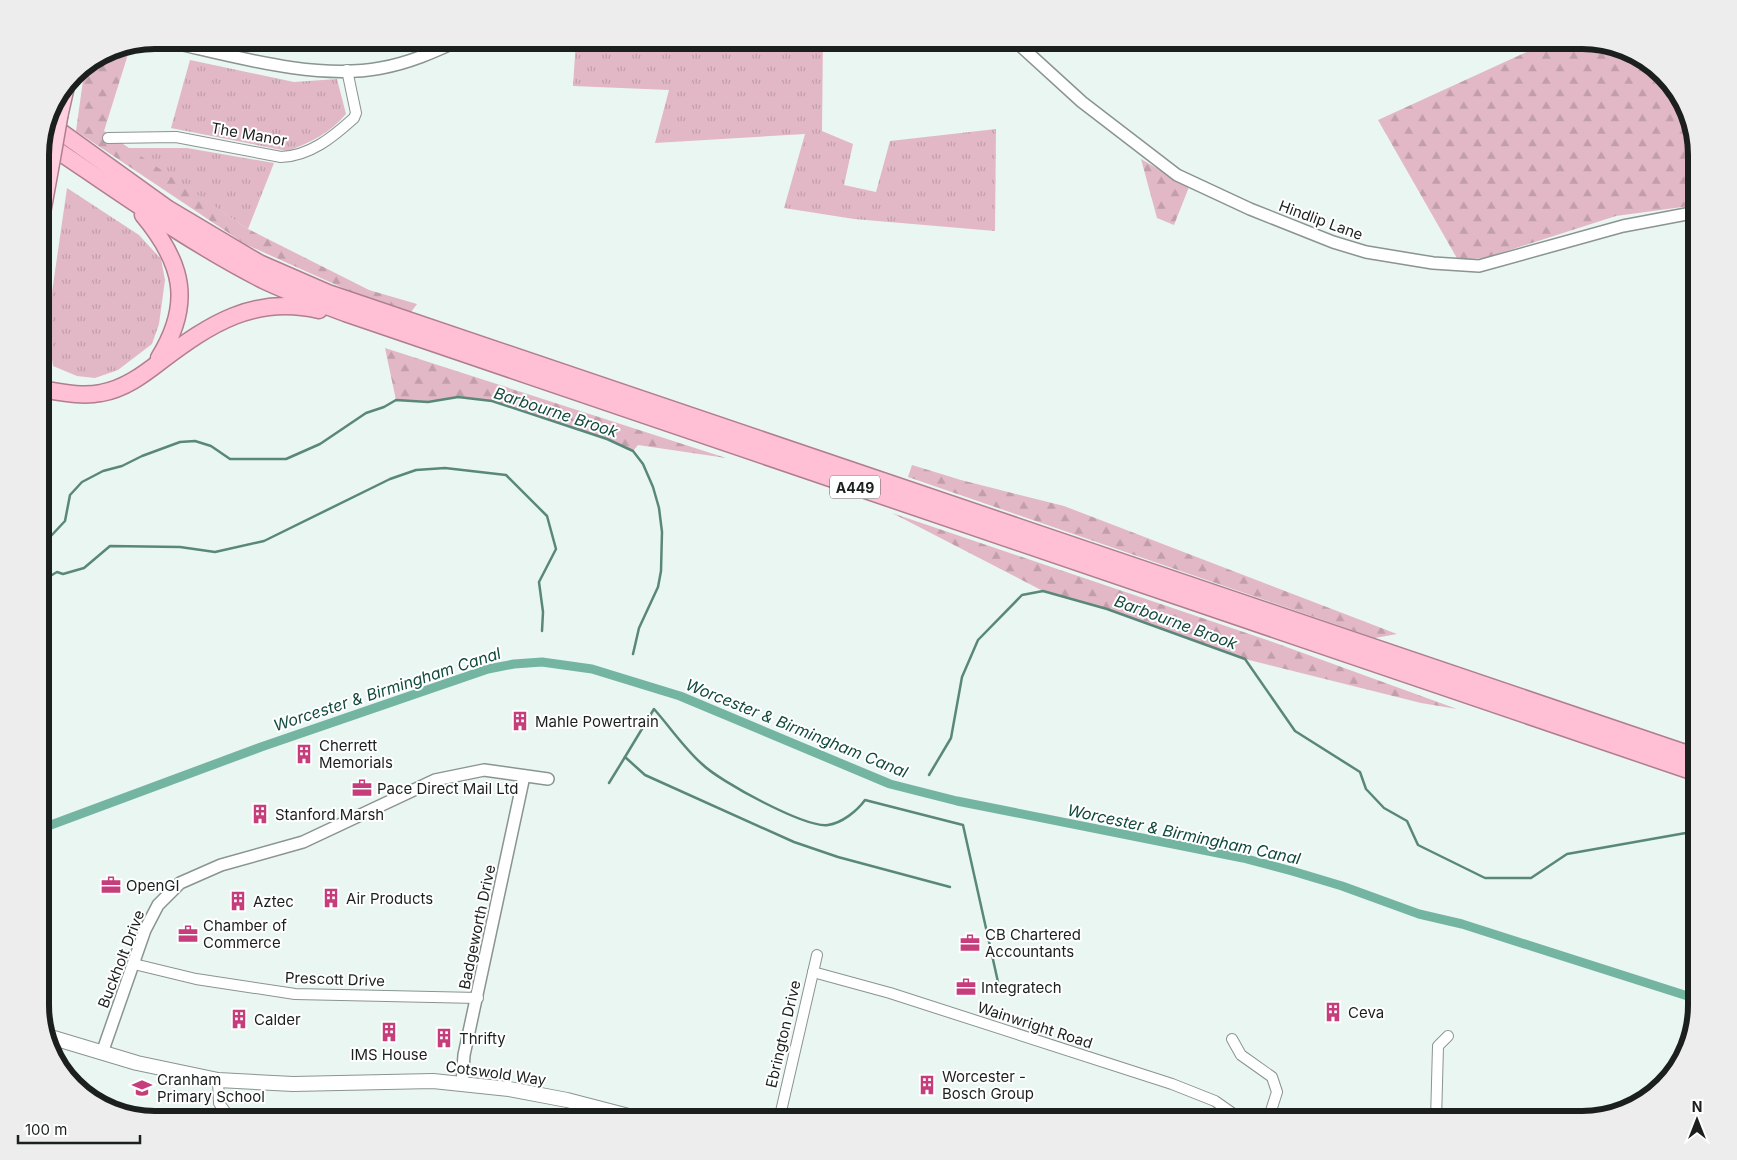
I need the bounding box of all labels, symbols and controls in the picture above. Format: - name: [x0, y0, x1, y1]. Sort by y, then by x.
- street label: The Manor: [209, 118, 289, 150]
- street label: Hindlip Lane: [1276, 196, 1366, 244]
- water label: Barbourne Brook: [492, 383, 621, 442]
- road number: A449: [830, 476, 880, 498]
- water label: Barbourne Brook: [1112, 591, 1240, 654]
- water label: Worcester & Birmingham Canal: [271, 643, 503, 735]
- water label: Worcester & Birmingham Canal: [683, 674, 911, 782]
- building icon: Mahle Powertrain: [509, 710, 531, 732]
- place label: Mahle Powertrain: [535, 712, 659, 731]
- place label: Cherrett Memorials: [319, 736, 393, 772]
- building icon: Cherrett Memorials: [293, 743, 315, 765]
- office icon: Pace Direct Mail Ltd: [351, 777, 373, 799]
- place label: Pace Direct Mail Ltd: [377, 779, 518, 798]
- water label: Worcester & Birmingham Canal: [1066, 800, 1302, 869]
- building icon: Stanford Marsh: [249, 803, 271, 825]
- place label: Stanford Marsh: [275, 805, 384, 824]
- street label: Badgeworth Drive: [454, 863, 500, 991]
- office icon: OpenGI: [100, 874, 122, 896]
- place label: OpenGI: [126, 876, 179, 895]
- building icon: Air Products: [320, 887, 342, 909]
- place label: Air Products: [346, 889, 433, 908]
- building icon: Aztec: [227, 890, 249, 912]
- place label: Aztec: [253, 892, 294, 911]
- street label: Buckholt Drive: [94, 907, 148, 1011]
- place label: Chamber of Commerce: [203, 916, 287, 952]
- office icon: Chamber of Commerce: [177, 923, 199, 945]
- place label: CB Chartered Accountants: [985, 925, 1081, 961]
- office icon: CB Chartered Accountants: [959, 932, 981, 954]
- street label: Prescott Drive: [285, 968, 385, 990]
- office icon: Integratech: [955, 976, 977, 998]
- street label: Ebrington Drive: [761, 978, 805, 1090]
- place label: Integratech: [981, 978, 1062, 997]
- street label: Wainwright Road: [975, 997, 1095, 1053]
- building icon: Ceva: [1322, 1001, 1344, 1023]
- place label: Ceva: [1348, 1003, 1384, 1022]
- building icon: Calder: [228, 1008, 250, 1030]
- place label: Calder: [254, 1010, 301, 1029]
- building icon: IMS House: [378, 1021, 400, 1043]
- building icon: Thrifty: [433, 1027, 455, 1049]
- place label: Thrifty: [459, 1029, 506, 1048]
- place label: IMS House: [350, 1045, 428, 1064]
- street label: Cotswold Way: [445, 1057, 548, 1090]
- place label: Worcester - Bosch Group: [942, 1067, 1034, 1103]
- place label: Cranham Primary School: [157, 1070, 265, 1106]
- building icon: Worcester - Bosch Group: [916, 1074, 938, 1096]
- school or university icon: Cranham Primary School: [131, 1077, 153, 1099]
- north arrow: [1672, 1095, 1722, 1145]
- text: N: [1692, 1098, 1702, 1115]
- scale bar: [18, 1112, 140, 1144]
- text: 100 m: [25, 1120, 67, 1139]

